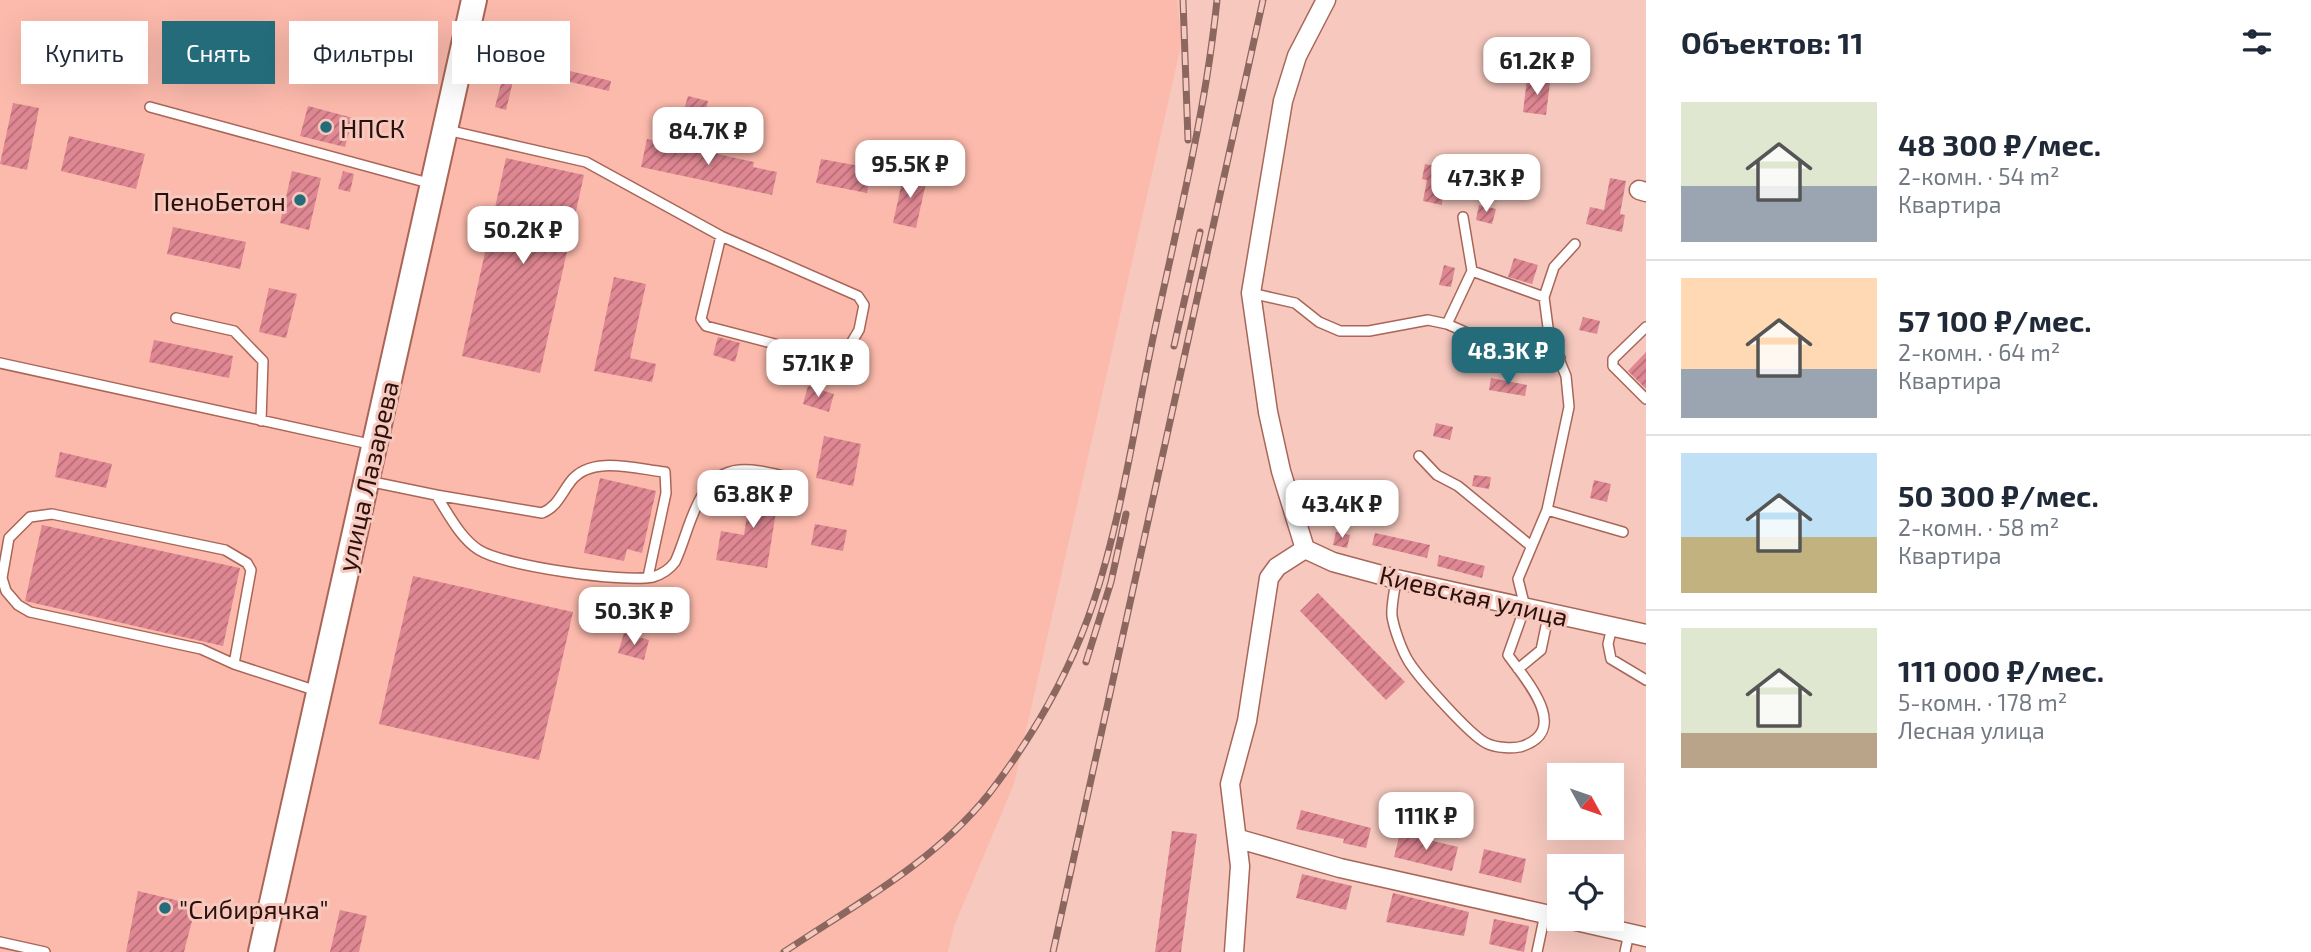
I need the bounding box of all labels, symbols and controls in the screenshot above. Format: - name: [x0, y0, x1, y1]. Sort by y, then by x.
- chip: Купить: [21, 21, 148, 84]
- chip: Снять: [162, 21, 275, 84]
- chip: Фильтры: [289, 21, 438, 84]
- chip: Новое: [452, 21, 570, 84]
- icon: filters: [2238, 23, 2276, 61]
- text: Объектов: 11: [1681, 24, 1864, 60]
- pin: 61.2K ₽: [1472, 38, 1602, 97]
- text: 61.2K ₽: [1499, 46, 1575, 74]
- pin: 84.7K ₽: [643, 108, 773, 167]
- place label: НПСК: [340, 112, 405, 143]
- text: 84.7K ₽: [669, 116, 747, 144]
- marker: НПСК: [318, 119, 334, 135]
- text: 48 300 ₽/мес.: [1898, 126, 2101, 162]
- icon: home: [1737, 130, 1821, 214]
- pin: 95.5K ₽: [845, 140, 975, 200]
- text: 95.5K ₽: [871, 149, 949, 177]
- pin: 47.3K ₽: [1421, 154, 1551, 214]
- text: 2-комн. · 54 m²: [1898, 162, 2059, 190]
- text: 47.3K ₽: [1447, 163, 1525, 191]
- place label: ПеноБетон: [153, 185, 286, 216]
- text: Квартира: [1898, 190, 2002, 218]
- marker: ПеноБетон: [292, 192, 308, 208]
- pin: 50.2K ₽: [458, 206, 588, 266]
- text: 50.2K ₽: [483, 215, 563, 243]
- text: 57 100 ₽/мес.: [1898, 302, 2092, 338]
- icon: home: [1737, 306, 1821, 390]
- pin: 48.3K ₽: [1443, 328, 1573, 387]
- text: 48.3K ₽: [1468, 336, 1548, 364]
- text: 2-комн. · 64 m²: [1898, 338, 2060, 366]
- pin: 57.1K ₽: [753, 340, 883, 399]
- text: 57.1K ₽: [782, 348, 854, 376]
- text: Квартира: [1898, 366, 2002, 394]
- street label: улица Лазарева: [330, 378, 405, 575]
- pin: 63.8K ₽: [688, 470, 818, 530]
- text: 50 300 ₽/мес.: [1898, 477, 2099, 513]
- text: 63.8K ₽: [713, 479, 793, 507]
- pin: 43.4K ₽: [1277, 480, 1407, 540]
- icon: home: [1737, 481, 1821, 565]
- text: 43.4K ₽: [1302, 489, 1382, 517]
- text: 2-комн. · 58 m²: [1898, 513, 2059, 541]
- text: Квартира: [1898, 541, 2002, 569]
- street label: Киевская улица: [1376, 558, 1571, 633]
- pin: 50.3K ₽: [569, 588, 699, 647]
- text: 50.3K ₽: [595, 596, 673, 624]
- text: 111 000 ₽/мес.: [1898, 652, 2104, 688]
- icon: home: [1737, 656, 1821, 740]
- text: 5-комн. · 178 m²: [1898, 688, 2067, 716]
- text: Лесная улица: [1898, 716, 2045, 744]
- north arrow: [1547, 763, 1624, 840]
- map controls: [1547, 763, 1624, 931]
- pin: 111K ₽: [1369, 792, 1483, 852]
- text: 111K ₽: [1395, 801, 1457, 829]
- button: locate: [1547, 854, 1624, 931]
- place label: "Сибирячка": [179, 893, 329, 924]
- marker: "Сибирячка": [157, 900, 173, 916]

